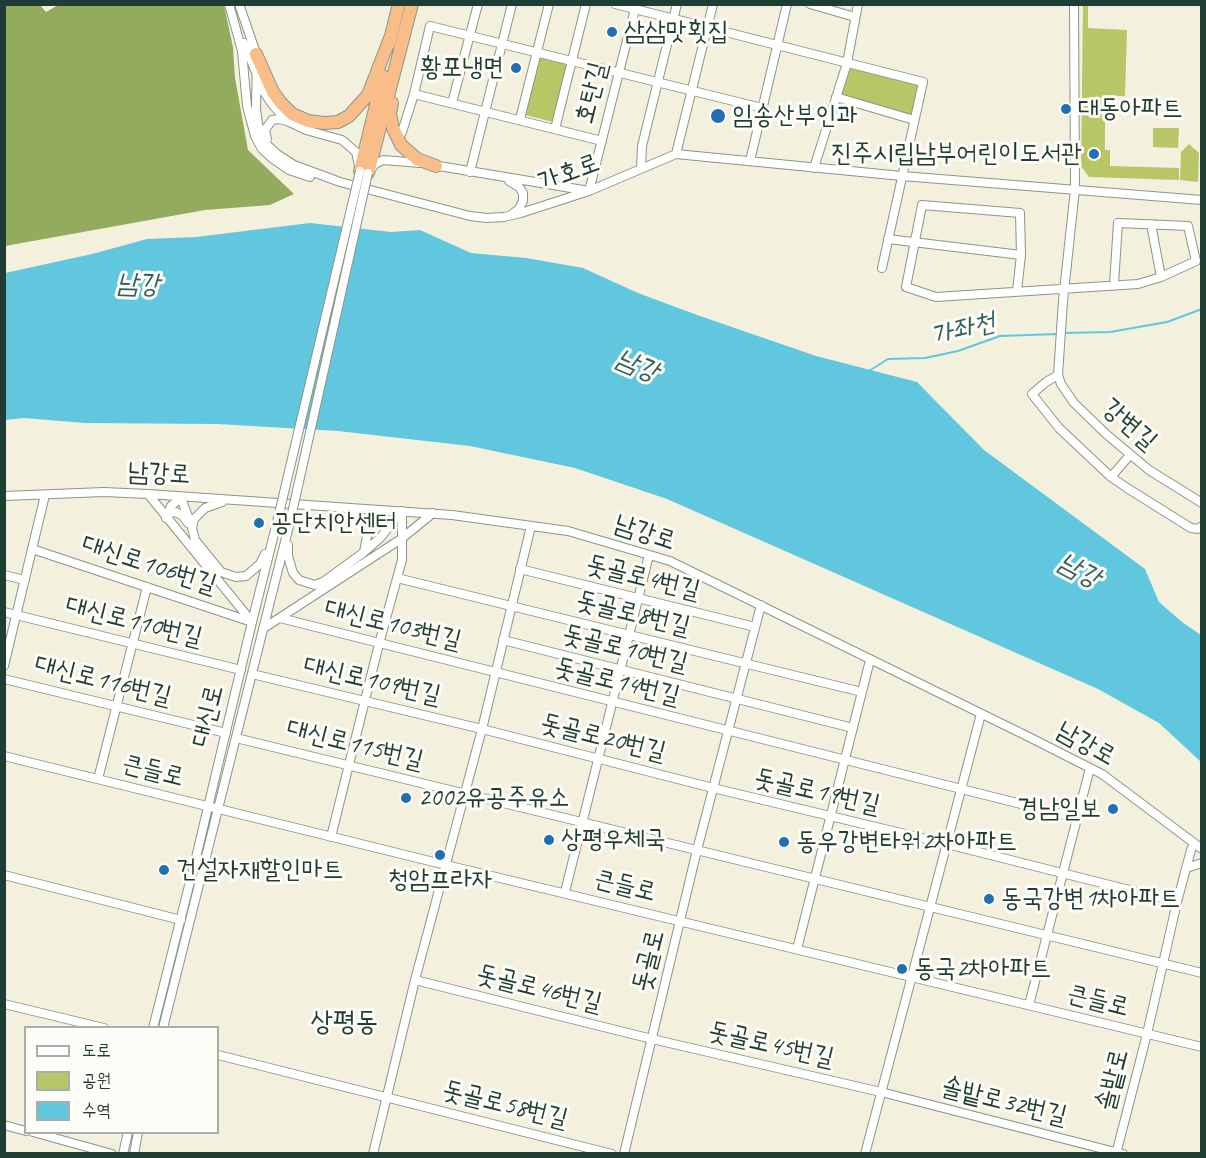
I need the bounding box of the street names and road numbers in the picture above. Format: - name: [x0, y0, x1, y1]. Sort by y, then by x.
- street label: 호탄길: [569, 59, 615, 127]
- street label: 가호로: [534, 148, 604, 198]
- street label: 강변길: [1095, 393, 1163, 457]
- street label: 남강로: [127, 457, 191, 491]
- street label: 남강로: [610, 508, 680, 558]
- street label: 대신로106번길: [78, 529, 220, 601]
- street label: 돗골로4번길: [583, 549, 703, 607]
- street label: 돗골로8번길: [573, 585, 693, 643]
- street label: 대신로110번길: [62, 590, 206, 654]
- street label: 대신로103번길: [321, 593, 465, 657]
- street label: 돗골로10번길: [559, 618, 691, 680]
- street label: 대신로116번길: [31, 649, 175, 713]
- street label: 대신로109번길: [300, 650, 444, 712]
- street label: 돗골로14번길: [551, 651, 683, 713]
- street label: 대신로: [185, 682, 231, 750]
- street label: 돗골로20번길: [537, 707, 669, 769]
- street label: 대신로115번길: [283, 713, 427, 777]
- street label: 남강로: [1051, 715, 1121, 773]
- street label: 큰들로: [119, 748, 187, 794]
- street label: 돗골로19번길: [751, 762, 883, 822]
- street label: 큰들로: [591, 863, 659, 909]
- street label: 돗골로: [626, 927, 672, 995]
- street label: 돗골로46번길: [473, 958, 605, 1020]
- street label: 큰들로: [1064, 978, 1132, 1024]
- street label: 돗골로45번길: [705, 1015, 837, 1075]
- street label: 솔밭로: [1090, 1046, 1136, 1114]
- street label: 솔밭로32번길: [938, 1071, 1070, 1133]
- street label: 돗골로58번길: [439, 1074, 571, 1136]

